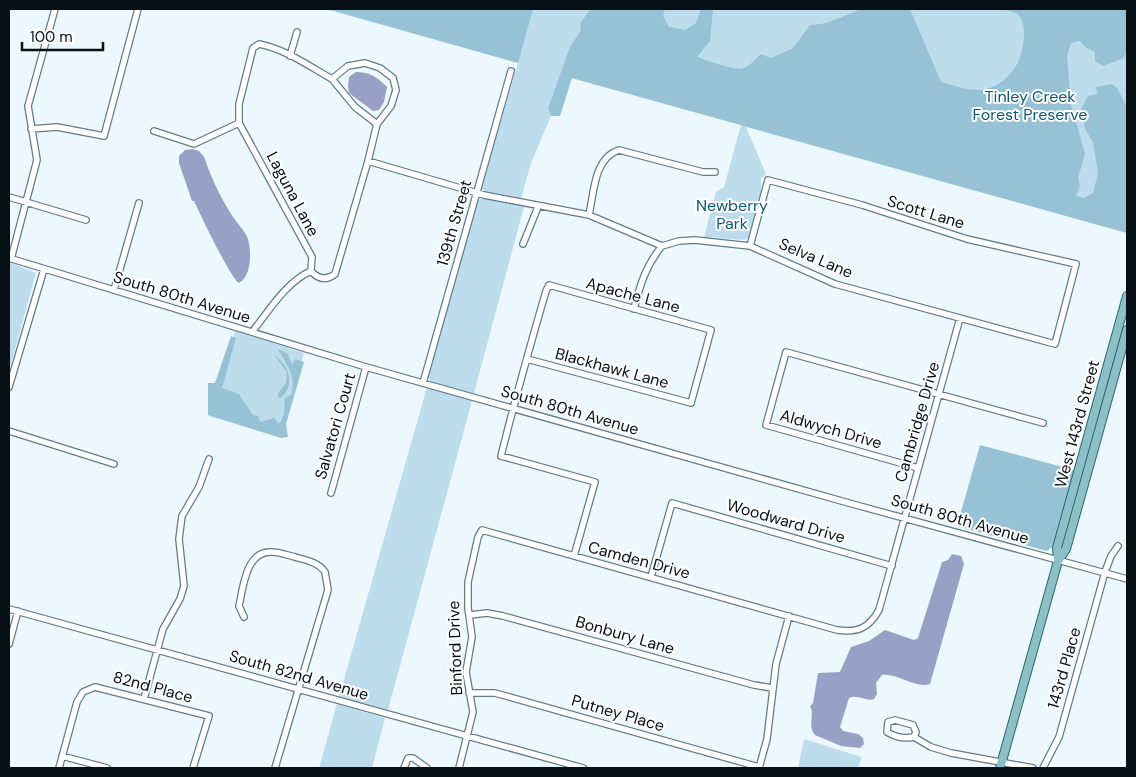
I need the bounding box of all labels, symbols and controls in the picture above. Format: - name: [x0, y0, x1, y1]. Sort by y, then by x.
- scale bar: [22, 20, 104, 52]
- text: 100 m: [30, 27, 73, 47]
- park label: Tinley Creek Forest Preserve: [973, 86, 1087, 125]
- street label: Laguna Lane: [262, 148, 324, 240]
- street label: 139th Street: [432, 177, 476, 269]
- street label: Scott Lane: [885, 190, 967, 234]
- park label: Newberry Park: [696, 195, 768, 234]
- street label: Selva Lane: [776, 233, 856, 283]
- street label: South 80th Avenue: [111, 266, 253, 328]
- street label: Apache Lane: [584, 272, 682, 318]
- street label: Blackhawk Lane: [553, 343, 671, 393]
- street label: West 143rd Street: [1050, 358, 1104, 490]
- street label: Cambridge Drive: [890, 359, 944, 485]
- street label: Salvatori Court: [310, 370, 360, 482]
- street label: South 80th Avenue: [499, 380, 641, 440]
- street label: Aldwych Drive: [778, 404, 884, 454]
- street label: South 80th Avenue: [889, 489, 1031, 549]
- street label: Woodward Drive: [724, 494, 848, 548]
- street label: Camden Drive: [586, 536, 692, 584]
- street label: Binford Drive: [443, 600, 467, 696]
- street label: Bonbury Lane: [573, 611, 677, 659]
- street label: 143rd Place: [1042, 625, 1086, 711]
- street label: South 82nd Avenue: [227, 645, 371, 705]
- street label: 82nd Place: [111, 666, 195, 708]
- street label: Putney Place: [569, 690, 667, 736]

